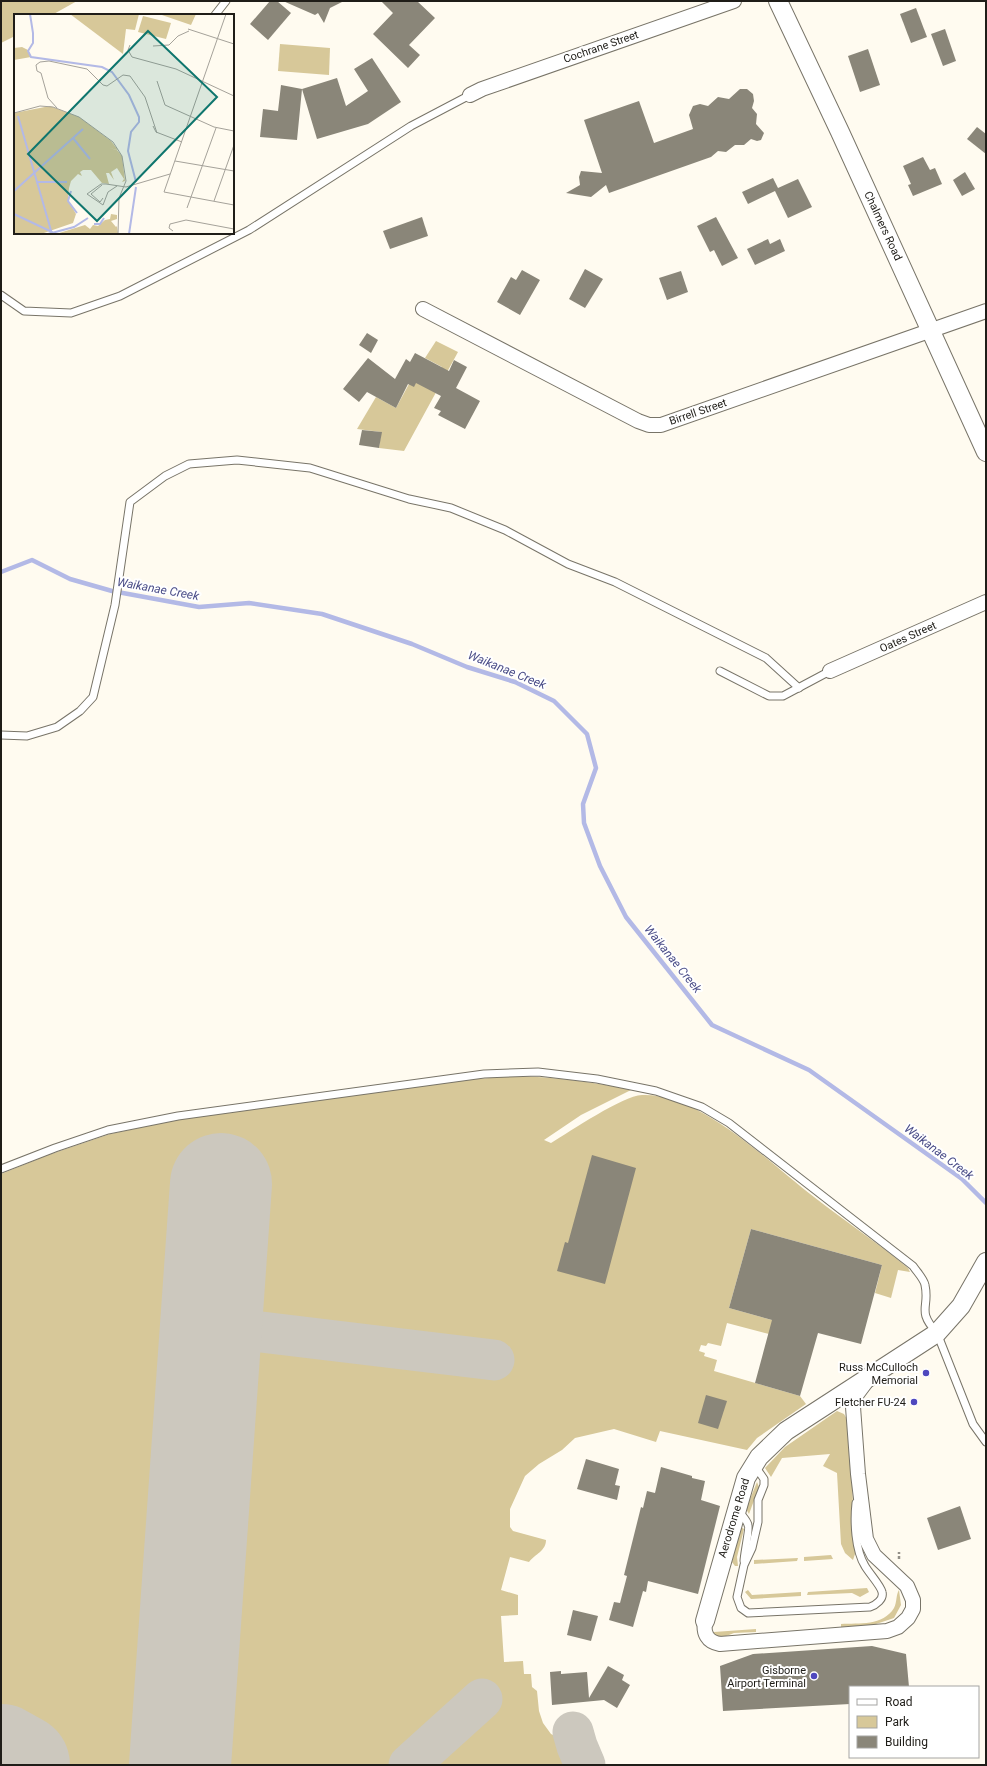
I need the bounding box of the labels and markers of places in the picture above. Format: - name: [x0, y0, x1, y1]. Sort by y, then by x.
- place label: Russ McCulloch Memorial: [839, 1361, 918, 1387]
- marker: Russ McCulloch Memorial: [921, 1368, 931, 1378]
- place label: Fletcher FU-24: [835, 1396, 906, 1409]
- marker: Fletcher FU-24: [909, 1397, 919, 1407]
- place label: Gisborne Airport Terminal: [727, 1664, 806, 1690]
- marker: Gisborne Airport Terminal: [809, 1671, 819, 1681]

